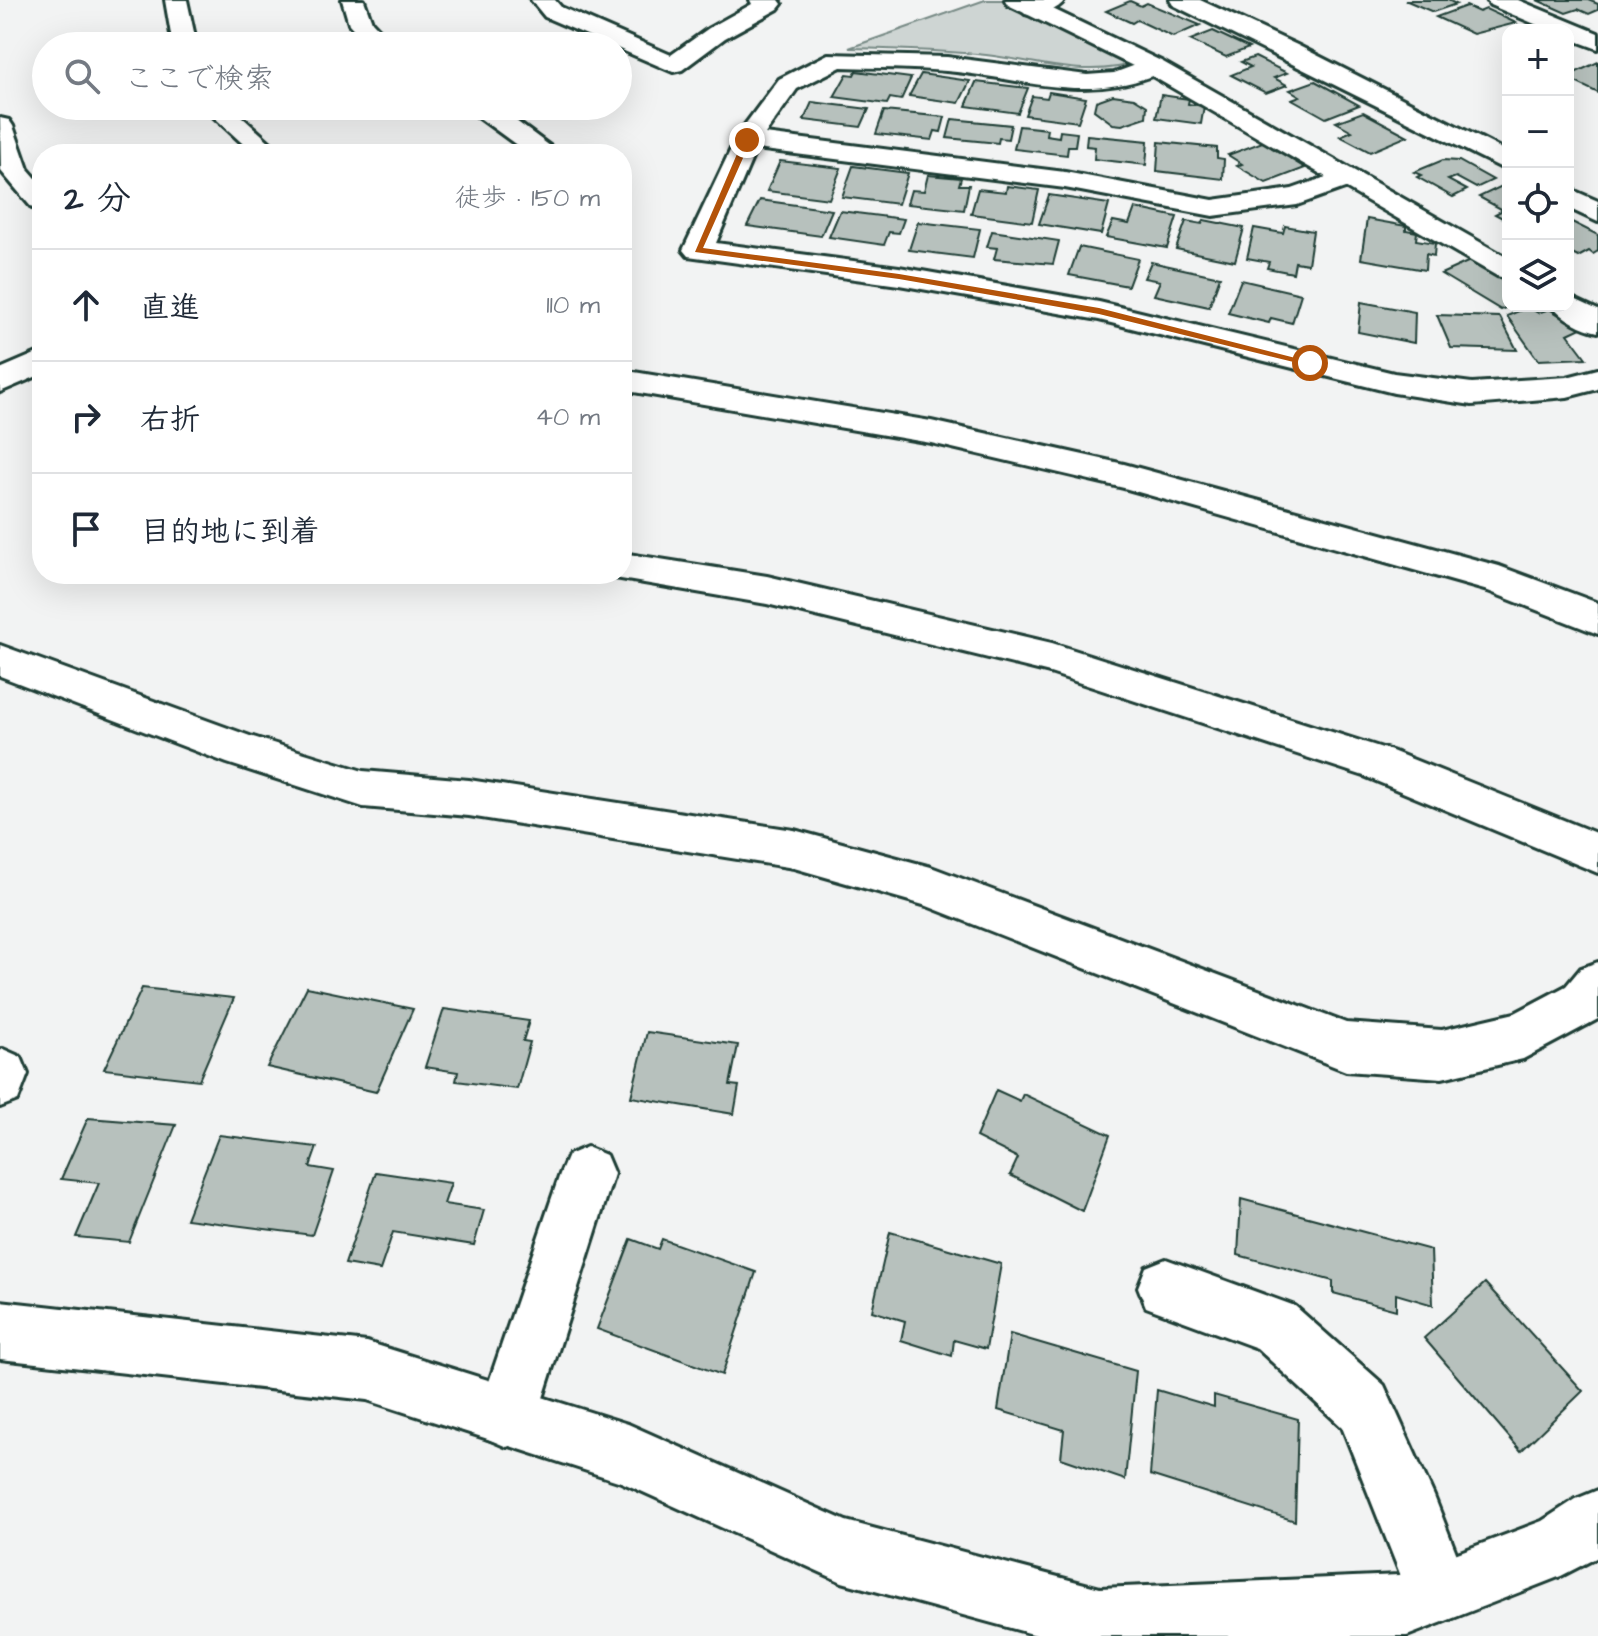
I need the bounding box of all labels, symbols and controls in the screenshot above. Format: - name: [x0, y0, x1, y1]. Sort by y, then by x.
- map controls: [1502, 24, 1574, 312]
- button: +: [1502, 24, 1574, 96]
- search box: [32, 32, 632, 120]
- icon: search: [60, 54, 104, 98]
- text: ここで検索: [124, 58, 274, 100]
- button: −: [1502, 96, 1574, 168]
- route end: [729, 122, 765, 158]
- button: locate: [1502, 168, 1574, 240]
- text: 2 分: [64, 175, 131, 223]
- text: 徒歩 · 150 m: [455, 180, 600, 216]
- button: layers: [1502, 240, 1574, 312]
- icon: ahead: [64, 283, 108, 327]
- text: 直進: [140, 287, 200, 329]
- text: 110 m: [546, 287, 600, 323]
- route start: [1292, 345, 1328, 381]
- icon: right: [64, 395, 108, 439]
- text: 右折: [140, 399, 200, 441]
- text: 40 m: [535, 399, 600, 435]
- icon: arrive: [64, 507, 108, 551]
- text: 目的地に到着: [140, 511, 320, 553]

